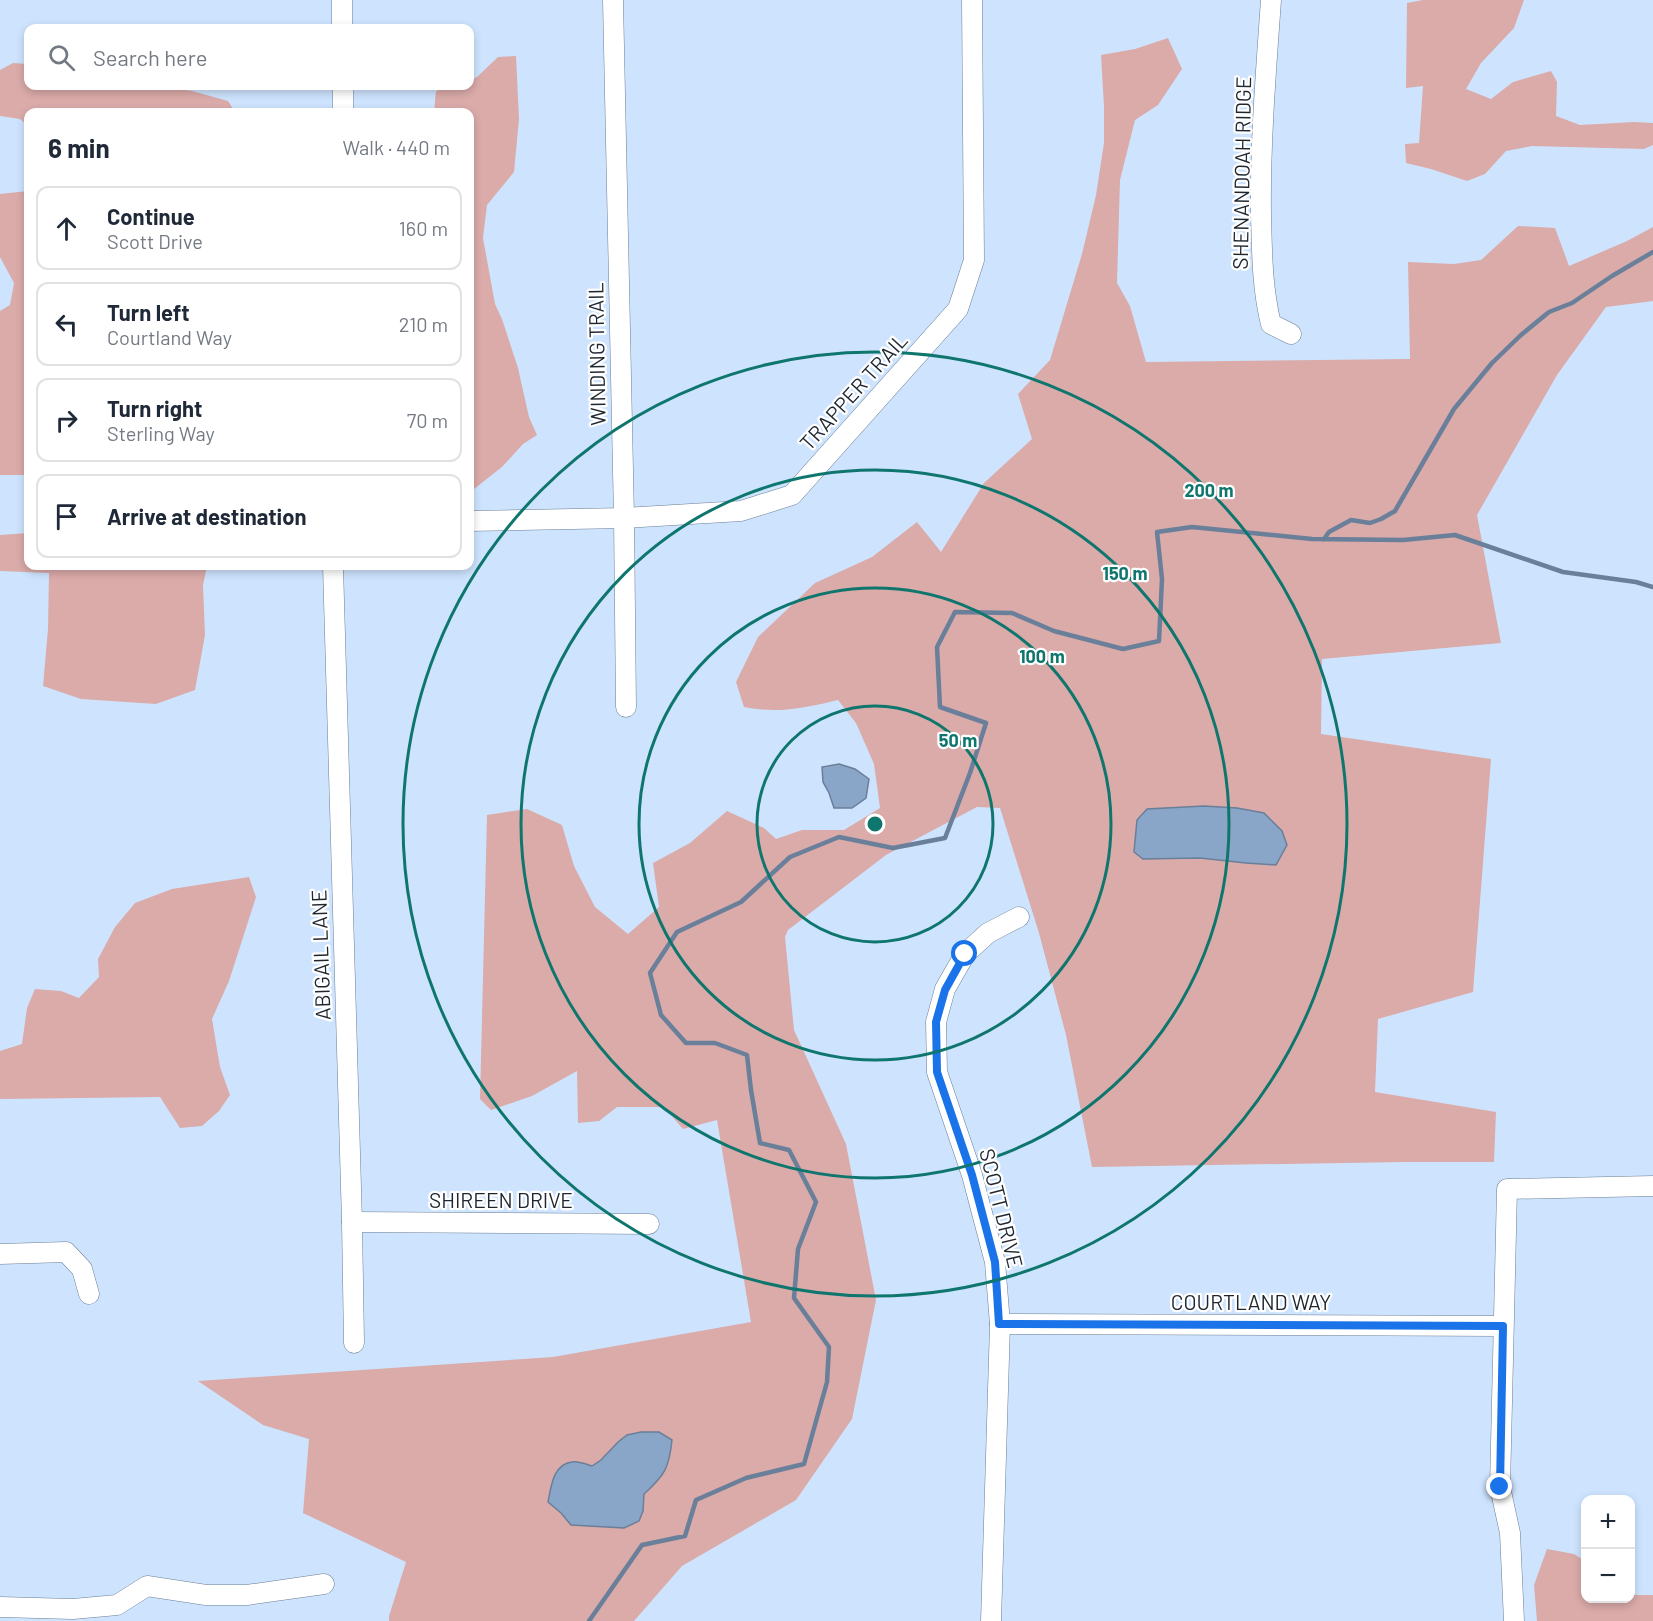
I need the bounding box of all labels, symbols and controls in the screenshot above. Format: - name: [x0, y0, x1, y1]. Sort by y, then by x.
- search box: [24, 24, 474, 90]
- icon: search: [45, 41, 78, 74]
- text: Search here: [93, 44, 207, 70]
- street label: SHENANDOAH RIDGE: [1227, 76, 1255, 270]
- text: 6 min: [48, 132, 110, 163]
- text: Walk · 440 m: [342, 135, 450, 159]
- text: Continue: [107, 203, 195, 229]
- icon: ahead: [50, 212, 83, 245]
- text: 160 m: [399, 216, 448, 240]
- text: Scott Drive: [107, 229, 203, 253]
- street label: WINDING TRAIL: [582, 282, 610, 426]
- text: Turn left: [107, 299, 190, 325]
- icon: left: [50, 308, 83, 341]
- text: 210 m: [399, 312, 448, 336]
- text: Courtland Way: [107, 325, 232, 349]
- street label: TRAPPER TRAIL: [794, 327, 912, 455]
- text: Turn right: [107, 395, 202, 421]
- icon: right: [50, 404, 83, 437]
- text: 70 m: [407, 408, 448, 432]
- text: Sterling Way: [107, 421, 215, 445]
- text: 200 m: [1184, 479, 1234, 501]
- icon: arrive: [50, 500, 83, 533]
- text: Arrive at destination: [107, 503, 306, 529]
- text: 150 m: [1103, 562, 1147, 584]
- text: 100 m: [1019, 645, 1065, 667]
- text: 50 m: [939, 729, 977, 751]
- centre of rings: [865, 814, 885, 834]
- street label: ABIGAIL LANE: [305, 889, 335, 1021]
- route start: [951, 940, 977, 966]
- street label: SCOTT DRIVE: [975, 1146, 1029, 1270]
- street label: SHIREEN DRIVE: [429, 1187, 573, 1212]
- street label: COURTLAND WAY: [1171, 1289, 1331, 1314]
- route end: [1486, 1473, 1512, 1499]
- map controls: [1581, 1495, 1635, 1603]
- button: +: [1581, 1495, 1635, 1549]
- button: −: [1581, 1549, 1635, 1603]

